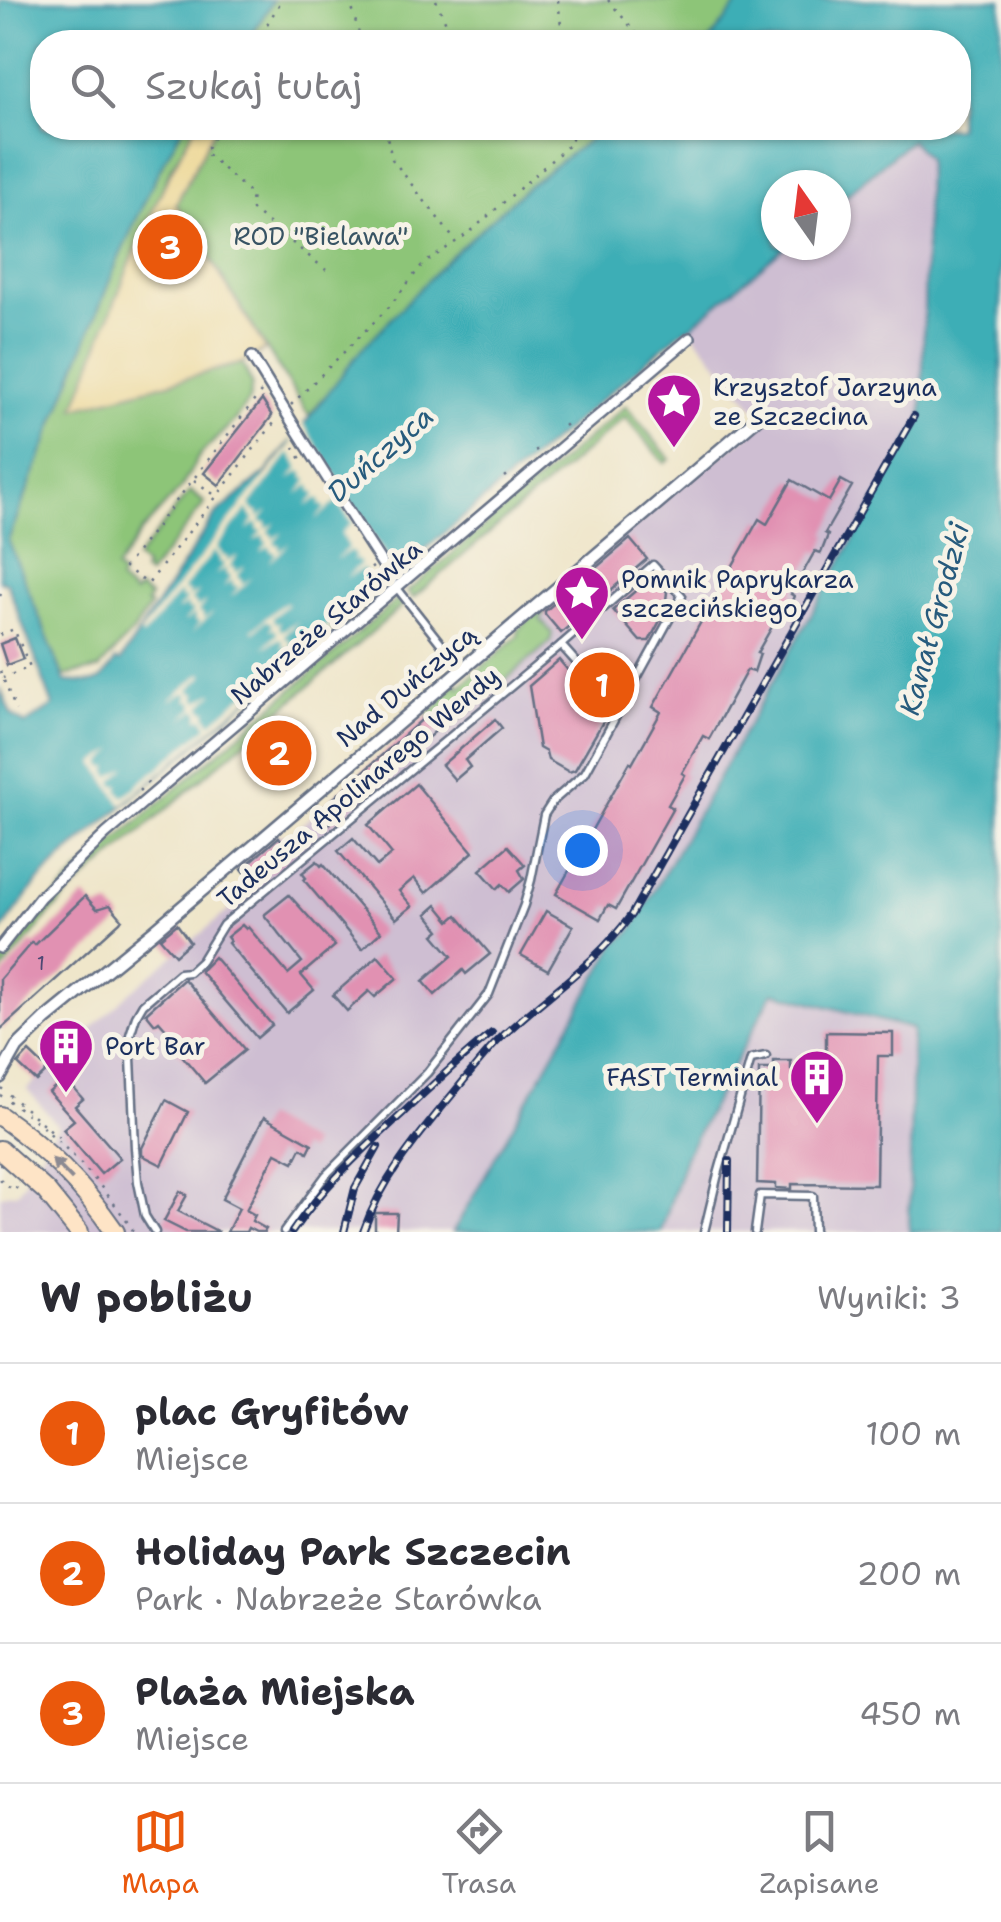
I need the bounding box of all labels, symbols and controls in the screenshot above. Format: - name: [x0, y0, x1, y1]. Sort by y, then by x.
- search box: [30, 30, 971, 140]
- icon: search: [65, 58, 120, 113]
- text: Szukaj tutaj: [145, 60, 362, 111]
- north arrow: [761, 170, 851, 260]
- pin: 3: [138, 210, 202, 284]
- park label: ROD "Bielawa": [234, 219, 408, 253]
- place label: Krzysztof Jarzyna ze Szczecina: [713, 370, 937, 433]
- place icon: Krzysztof Jarzyna ze Szczecina: [644, 371, 704, 450]
- water label: Duńczyca: [319, 397, 441, 511]
- water label: Kanał Grodzki: [890, 518, 978, 719]
- street label: Nabrzeże Starówka: [223, 532, 429, 712]
- place label: Pomnik Paprykarza szczecińskiego: [621, 562, 854, 625]
- place icon: Pomnik Paprykarza szczecińskiego: [552, 563, 612, 642]
- street label: Nad Duńczycą: [329, 617, 484, 755]
- pin: 1: [570, 648, 634, 722]
- street label: Tadeusza Apolinarego Wendy: [210, 659, 506, 915]
- pin: 2: [246, 716, 312, 790]
- your location: [557, 825, 608, 876]
- house number: 1: [37, 950, 45, 976]
- building icon: Port Bar: [36, 1016, 96, 1095]
- place label: Port Bar: [105, 1029, 206, 1063]
- building icon: FAST Terminal: [787, 1047, 847, 1126]
- place label: FAST Terminal: [606, 1060, 778, 1094]
- one-way arrow: [51, 1157, 74, 1181]
- text: W pobliżu: [40, 1269, 253, 1325]
- text: Wyniki: 3: [817, 1276, 961, 1319]
- text: plac Gryfitów: [135, 1386, 408, 1437]
- text: 1: [65, 1412, 80, 1455]
- text: 100 m: [865, 1412, 961, 1455]
- text: Miejsce: [135, 1437, 249, 1480]
- text: Holiday Park Szczecin: [135, 1526, 571, 1577]
- text: 2: [61, 1552, 84, 1595]
- text: 200 m: [857, 1552, 961, 1595]
- text: Park · Nabrzeże Starówka: [135, 1577, 542, 1620]
- text: Plaża Miejska: [135, 1666, 415, 1717]
- text: 3: [61, 1692, 84, 1735]
- text: 450 m: [859, 1692, 961, 1735]
- text: Miejsce: [135, 1717, 249, 1760]
- tab: Mapa: [121, 1804, 199, 1902]
- tab: Trasa: [442, 1804, 516, 1902]
- tab: Zapisane: [759, 1804, 880, 1902]

